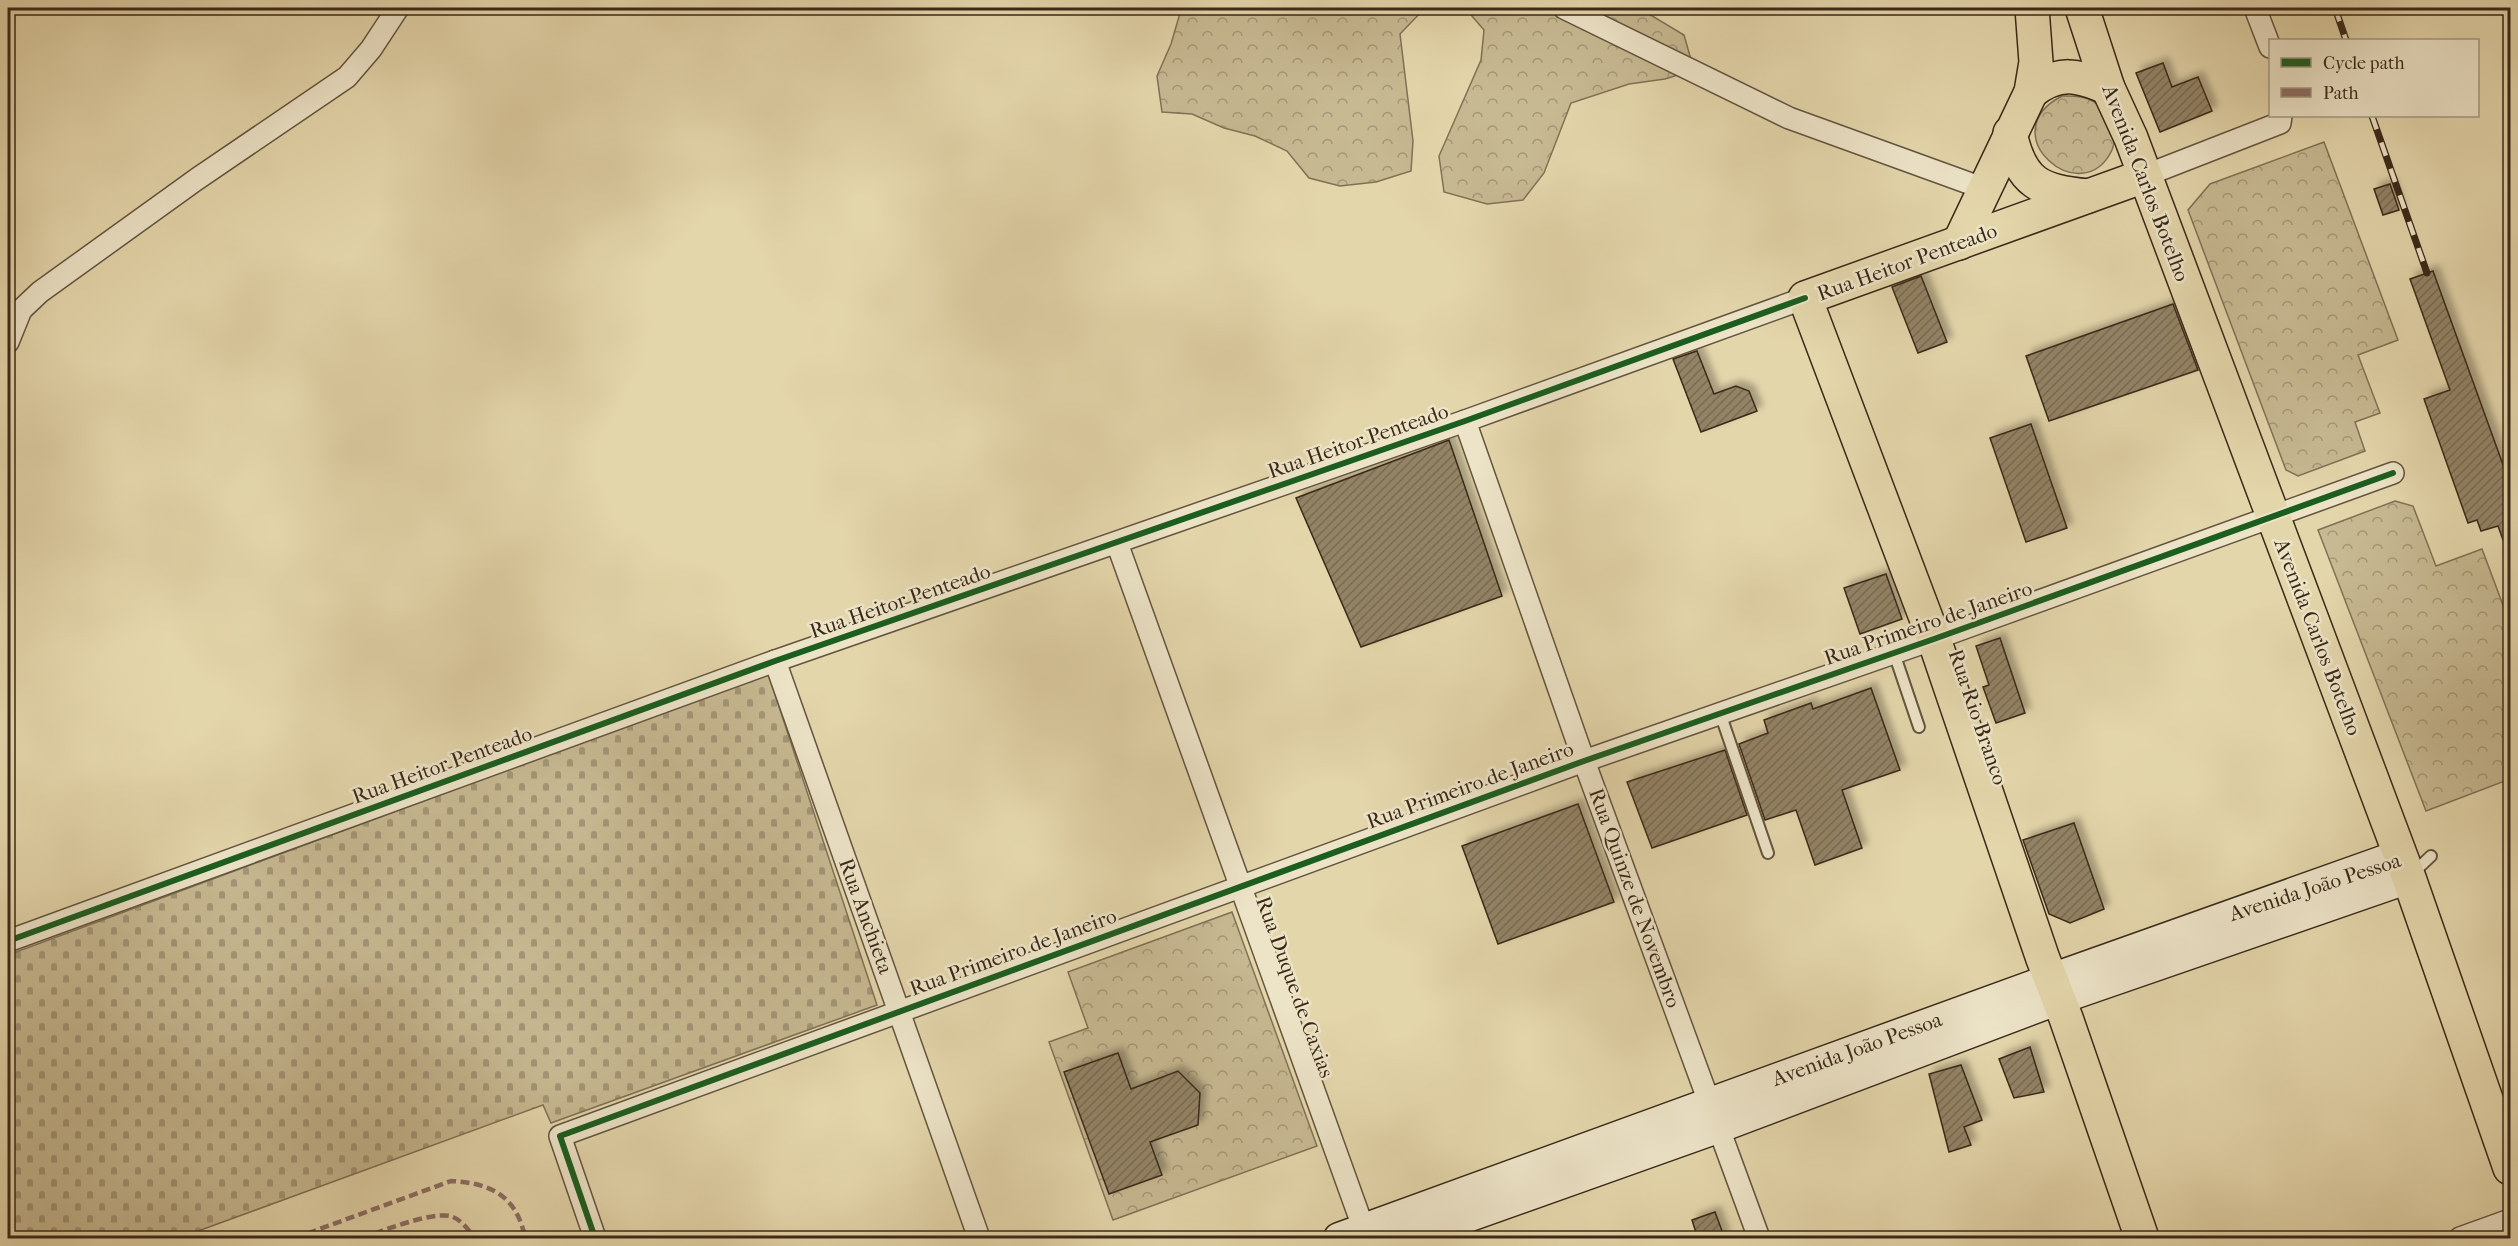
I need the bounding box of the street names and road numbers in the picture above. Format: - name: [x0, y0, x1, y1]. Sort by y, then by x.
- street label: Avenida Carlos Botelho: [2097, 80, 2195, 285]
- street label: Rua Heitor Penteado: [1814, 218, 2000, 306]
- street label: Rua Heitor Penteado: [1264, 399, 1452, 483]
- street label: Avenida Carlos Botelho: [2269, 534, 2367, 739]
- street label: Rua Heitor Penteado: [806, 559, 994, 643]
- street label: Rua Primeiro de Janeiro: [1821, 576, 2035, 670]
- street label: Rua Rio Branco: [1944, 646, 2012, 788]
- street label: Rua Heitor Penteado: [349, 721, 535, 809]
- street label: Rua Primeiro de Janeiro: [1363, 736, 1577, 834]
- street label: Rua Quinze de Novembro: [1584, 785, 1686, 1011]
- street label: Avenida João Pessoa: [2225, 848, 2404, 926]
- street label: Rua Anchieta: [834, 855, 898, 977]
- street label: Rua Duque de Caxias: [1251, 893, 1339, 1081]
- street label: Rua Primeiro de Janeiro: [906, 903, 1120, 1001]
- street label: Avenida João Pessoa: [1768, 1007, 1945, 1091]

